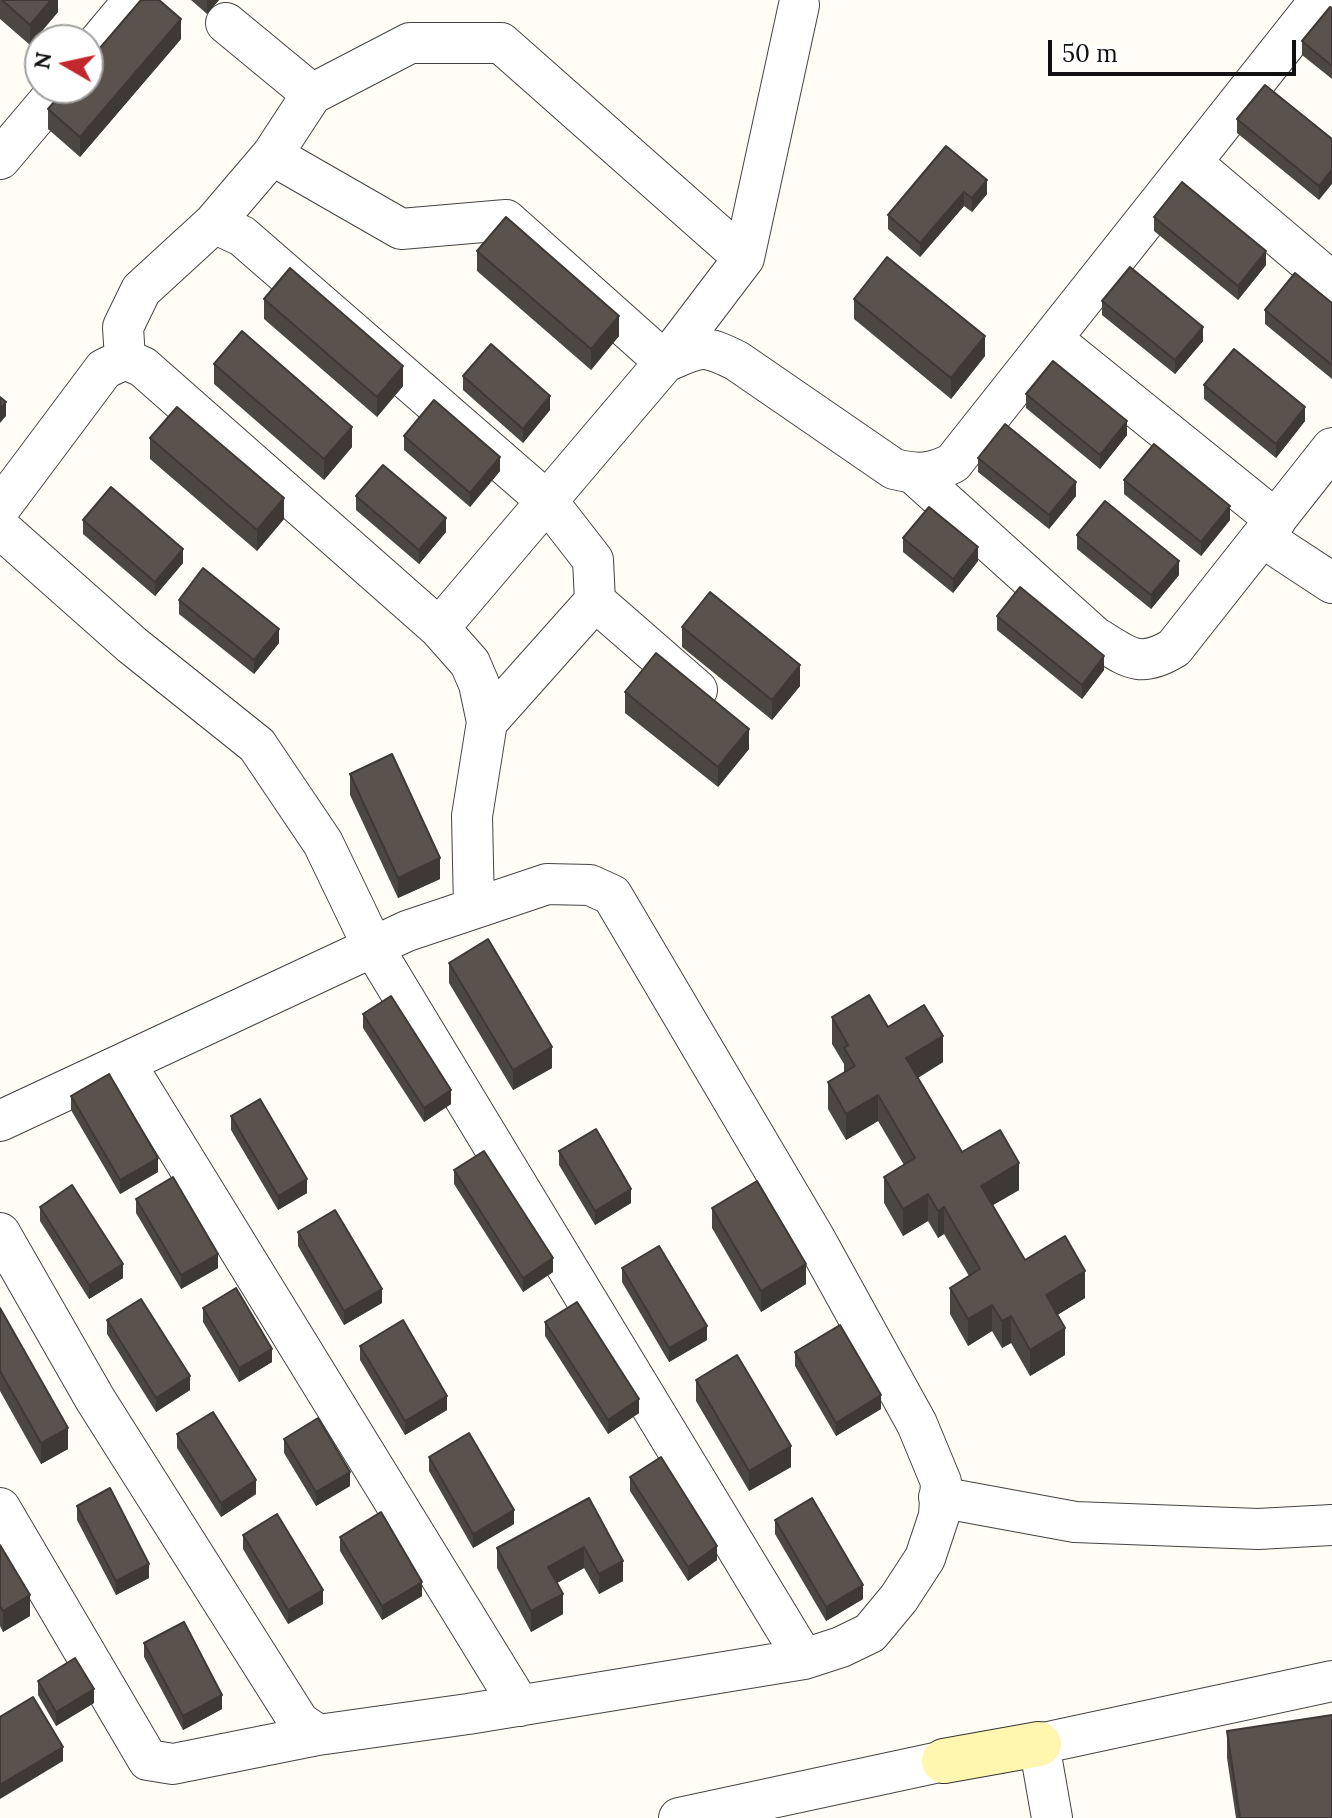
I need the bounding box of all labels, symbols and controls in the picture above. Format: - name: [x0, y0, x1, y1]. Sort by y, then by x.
- north arrow: [24, 24, 104, 104]
- scale bar: [1052, 24, 1300, 74]
- text: 50 m: [1062, 38, 1118, 69]
- text: N: [27, 50, 57, 71]

